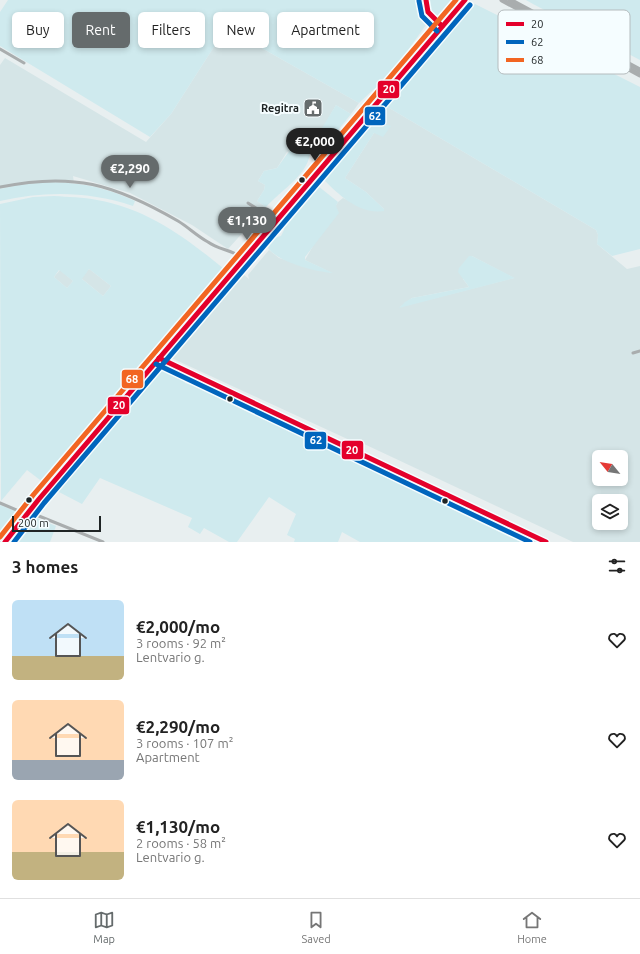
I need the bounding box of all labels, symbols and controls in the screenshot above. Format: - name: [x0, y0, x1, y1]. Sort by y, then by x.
- legend: [498, 10, 630, 74]
- chip: Buy: [12, 12, 64, 48]
- chip: Rent: [72, 12, 130, 48]
- chip: Filters: [138, 12, 205, 48]
- chip: New: [213, 12, 269, 48]
- chip: Apartment: [277, 12, 374, 48]
- text: 20: [531, 18, 543, 30]
- text: 62: [531, 36, 543, 48]
- text: 68: [531, 54, 543, 66]
- line badge: 20: [377, 80, 400, 99]
- text: 20: [383, 83, 395, 95]
- public building icon: Regitra: [302, 97, 324, 119]
- place label: Regitra: [261, 102, 299, 114]
- line badge: 62: [364, 106, 386, 126]
- text: 62: [369, 110, 381, 122]
- pin: €2,000: [282, 128, 348, 162]
- text: €2,000: [295, 134, 335, 148]
- pin: €2,290: [97, 155, 163, 189]
- text: €2,290: [110, 161, 150, 175]
- unlabelled marker: [297, 175, 307, 185]
- pin: €1,130: [214, 207, 280, 241]
- text: €1,130: [227, 213, 267, 227]
- line badge: 68: [121, 369, 144, 389]
- text: 68: [126, 373, 138, 385]
- unlabelled marker: [225, 394, 235, 404]
- line badge: 20: [107, 396, 130, 415]
- text: 20: [113, 399, 125, 411]
- line badge: 62: [304, 431, 327, 450]
- text: 62: [310, 434, 322, 446]
- line badge: 20: [341, 440, 364, 460]
- text: 20: [346, 444, 358, 456]
- north arrow: [592, 450, 628, 486]
- map controls: [592, 450, 628, 530]
- button: layers: [592, 494, 628, 530]
- unlabelled marker: [24, 495, 34, 505]
- unlabelled marker: [440, 496, 450, 506]
- scale bar: [12, 514, 101, 533]
- text: 200 m: [18, 517, 49, 529]
- icon: filters: [606, 555, 628, 577]
- text: 3 homes: [12, 557, 78, 576]
- icon: home: [44, 616, 92, 664]
- text: €2,000/mo: [136, 617, 220, 636]
- icon: heart: [606, 629, 628, 651]
- text: 3 rooms · 92 m²: [136, 636, 226, 650]
- text: Lentvario g.: [136, 650, 205, 664]
- icon: home: [44, 716, 92, 764]
- text: €2,290/mo: [136, 717, 220, 736]
- icon: heart: [606, 729, 628, 751]
- text: 3 rooms · 107 m²: [136, 736, 233, 750]
- text: Apartment: [136, 750, 200, 764]
- icon: home: [44, 816, 92, 864]
- text: €1,130/mo: [136, 817, 220, 836]
- icon: heart: [606, 829, 628, 851]
- text: 2 rooms · 58 m²: [136, 836, 226, 850]
- text: Lentvario g.: [136, 850, 205, 864]
- tab: Map: [93, 909, 115, 945]
- tab: Saved: [302, 909, 331, 945]
- tab: Home: [517, 909, 547, 945]

